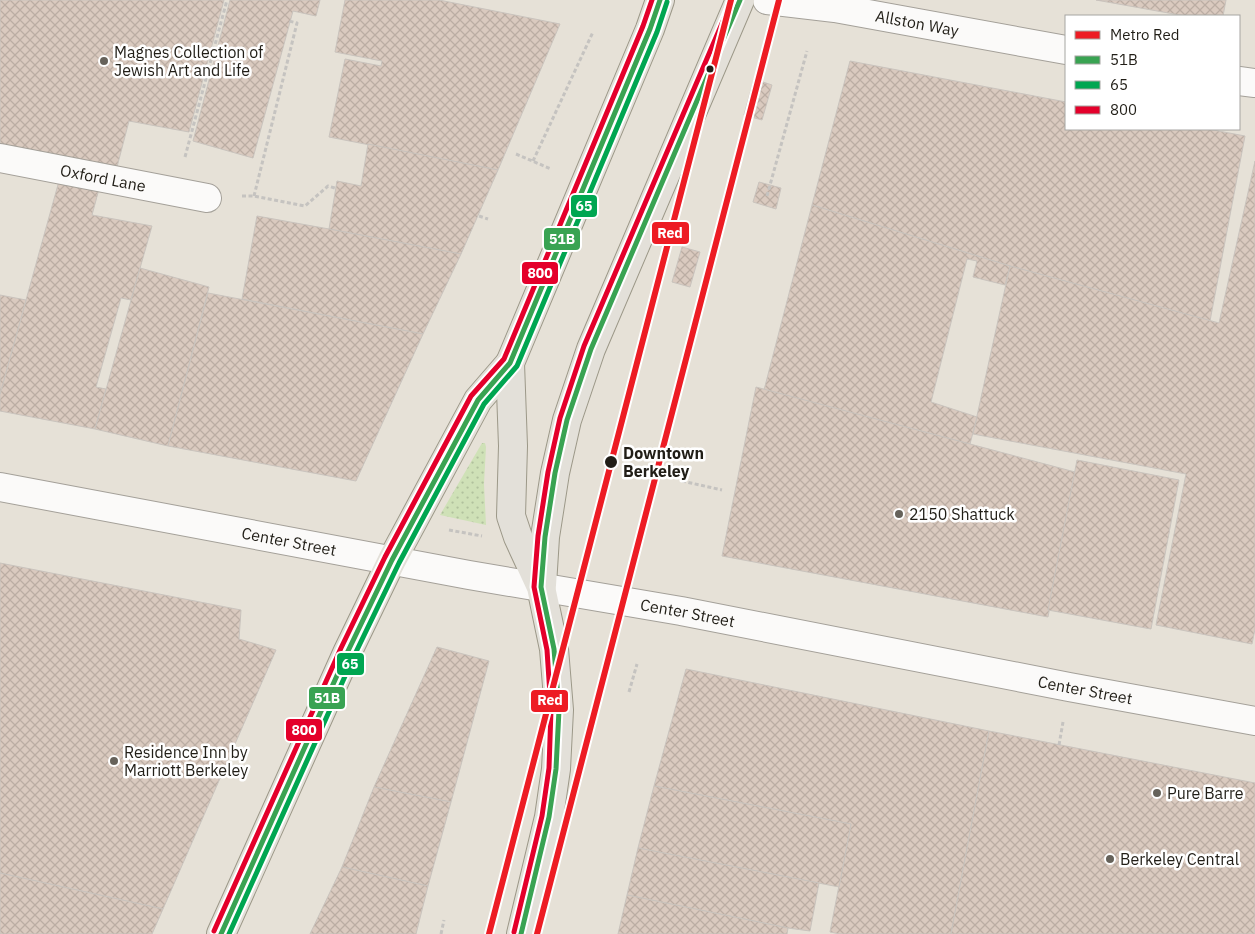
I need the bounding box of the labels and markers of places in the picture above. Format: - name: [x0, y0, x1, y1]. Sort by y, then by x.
- place label: Magnes Collection of Jewish Art and Life: [114, 42, 263, 80]
- marker: Magnes Collection of Jewish Art and Life: [98, 55, 110, 67]
- unlabelled marker: [705, 64, 715, 74]
- place label: Downtown Berkeley: [623, 443, 704, 481]
- marker: Downtown Berkeley: [603, 454, 619, 470]
- place label: 2150 Shattuck: [909, 504, 1015, 524]
- marker: 2150 Shattuck: [893, 508, 905, 520]
- place label: Residence Inn by Marriott Berkeley: [124, 742, 248, 780]
- marker: Residence Inn by Marriott Berkeley: [108, 755, 120, 767]
- place label: Pure Barre: [1167, 783, 1244, 803]
- marker: Pure Barre: [1151, 787, 1163, 799]
- place label: Berkeley Central: [1120, 849, 1239, 869]
- marker: Berkeley Central: [1104, 853, 1116, 865]

